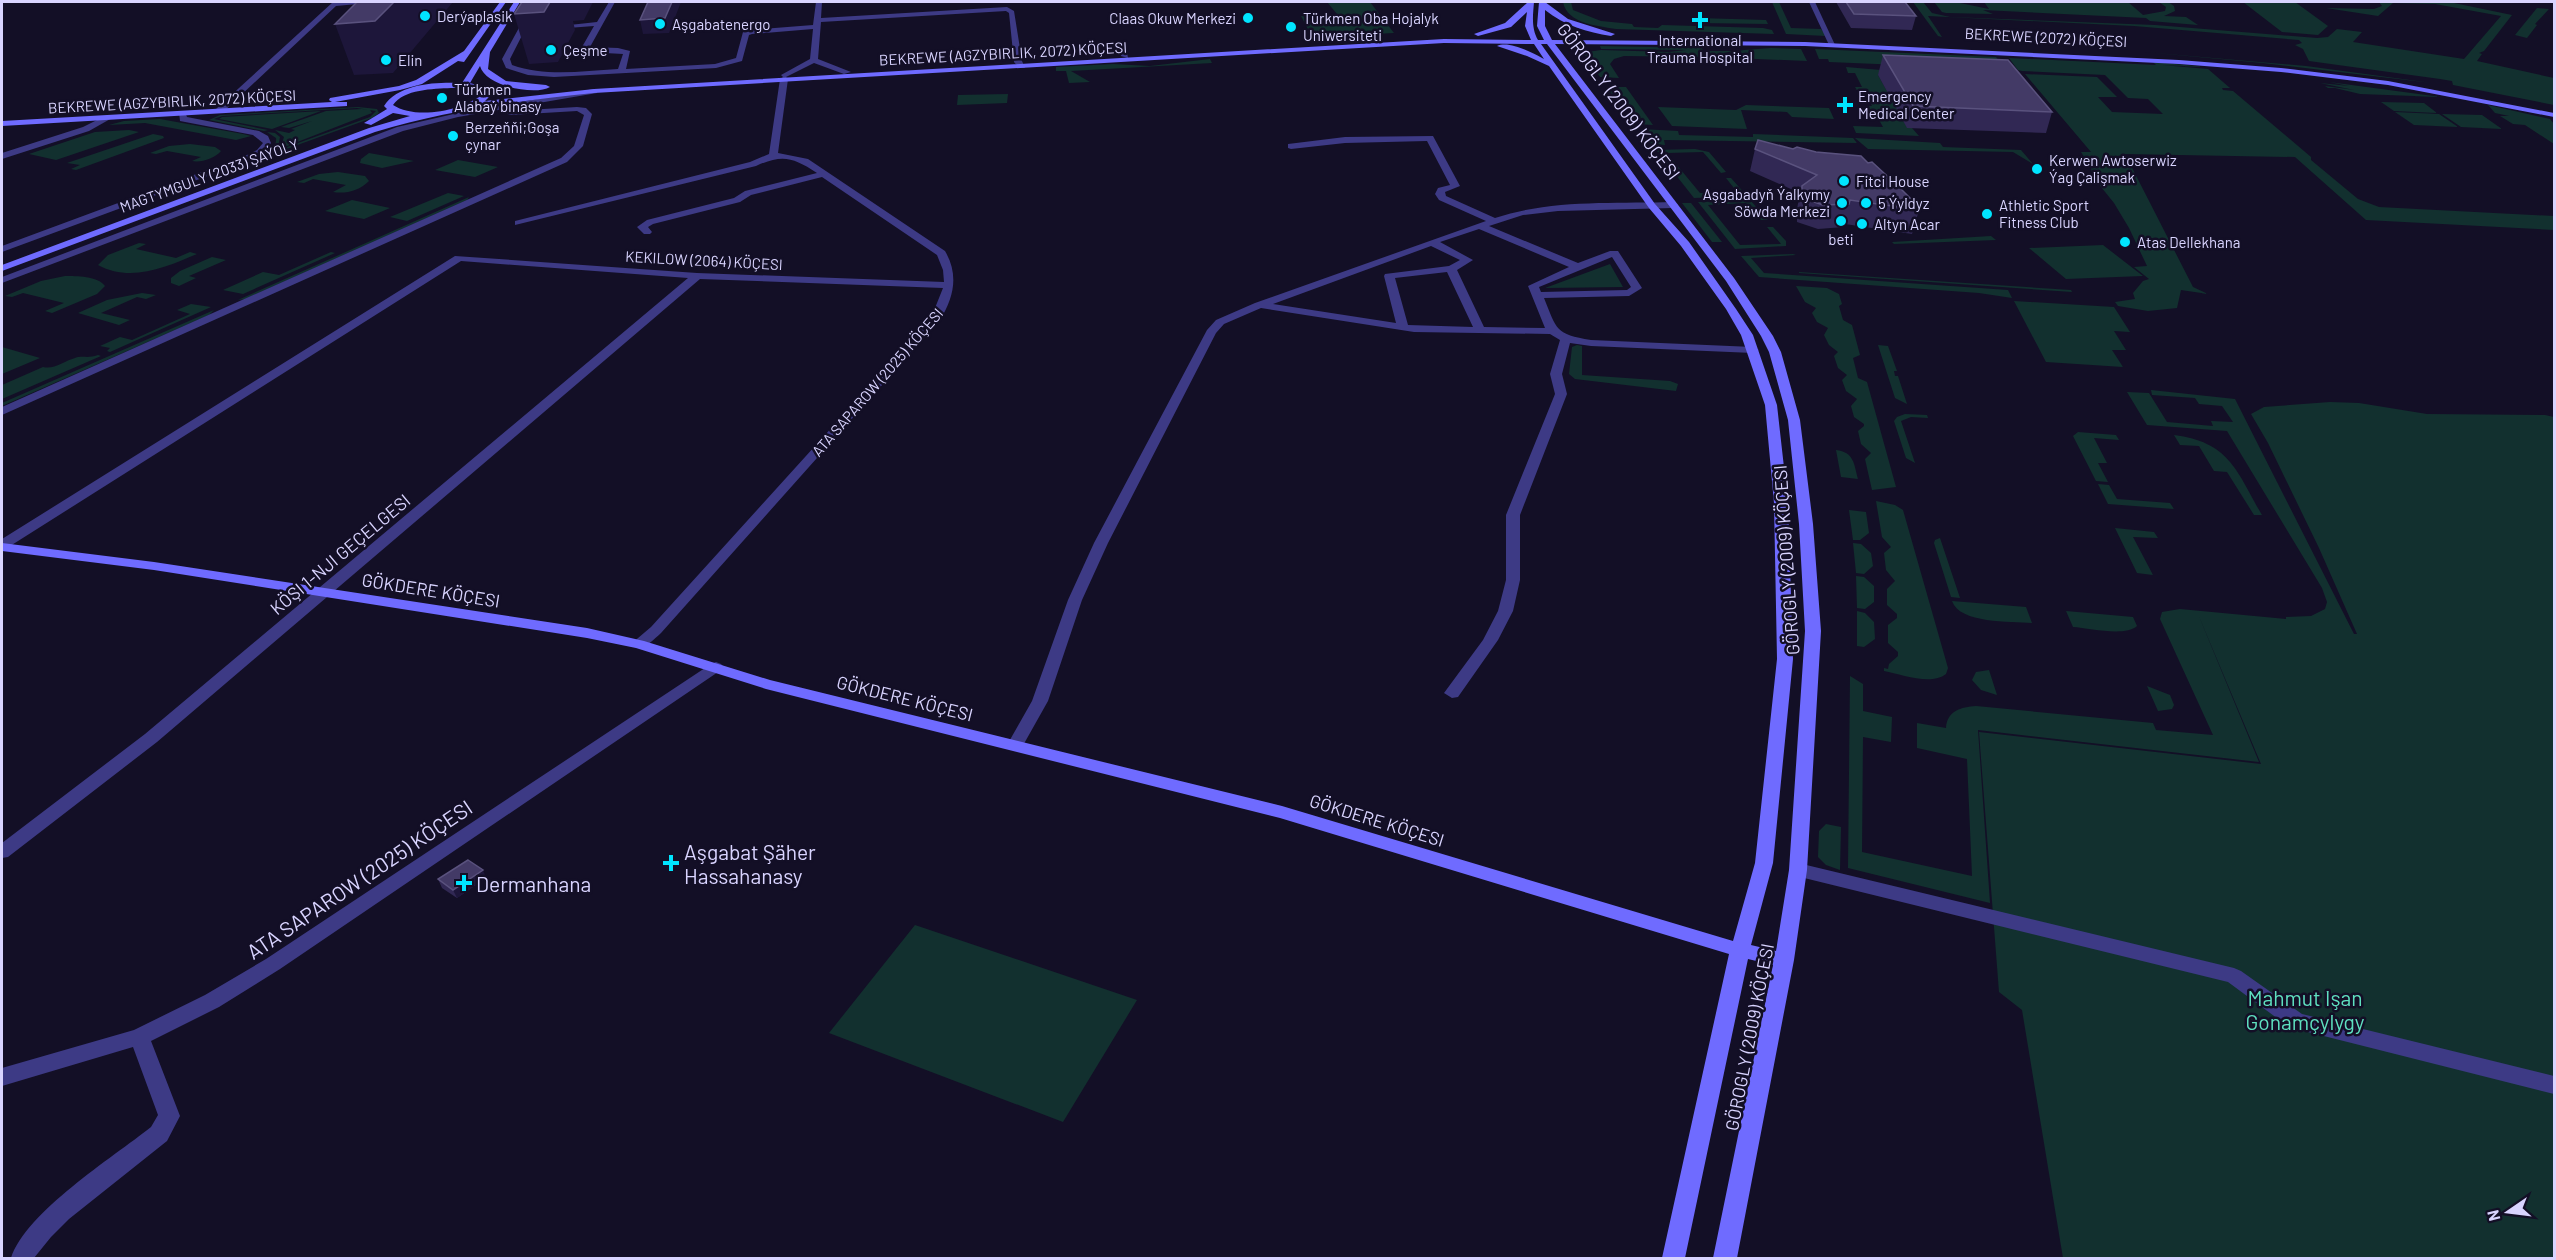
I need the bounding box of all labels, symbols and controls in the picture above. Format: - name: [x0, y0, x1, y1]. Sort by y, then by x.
- place label: Derýaplasik: [437, 7, 513, 25]
- marker: Derýaplasik: [418, 9, 432, 23]
- place label: Claas Okuw Merkezi: [1109, 9, 1236, 27]
- place label: Türkmen Oba Hojalyk Uniwersiteti: [1303, 9, 1439, 44]
- marker: Claas Okuw Merkezi: [1241, 11, 1255, 25]
- marker: International Trauma Hospital: [1691, 11, 1709, 29]
- place label: Aşgabatenergo: [672, 15, 771, 33]
- marker: Aşgabatenergo: [653, 17, 667, 31]
- street label: GÖROGLY (2009) KÖÇESI: [1553, 18, 1685, 184]
- marker: Türkmen Oba Hojalyk Uniwersiteti: [1284, 20, 1298, 34]
- street label: BEKREWE (2072) KÖÇESI: [1964, 24, 2128, 50]
- place label: International Trauma Hospital: [1647, 31, 1753, 66]
- street label: BEKREWE (AGZYBIRLIK, 2072) KÖÇESI: [878, 38, 1128, 68]
- place label: Çeşme: [563, 41, 608, 59]
- marker: Çeşme: [544, 43, 558, 57]
- place label: Elin: [398, 51, 422, 69]
- marker: Elin: [379, 53, 393, 67]
- place label: Türkmen Alabaý binasy: [454, 80, 541, 115]
- street label: BEKREWE (AGZYBIRLIK, 2072) KÖÇESI: [47, 86, 297, 116]
- place label: Emergency Medical Center: [1858, 87, 1955, 122]
- marker: Türkmen Alabaý binasy: [435, 91, 449, 105]
- marker: Emergency Medical Center: [1836, 96, 1854, 114]
- place label: Berzeňňi;Goşa çynar: [465, 118, 560, 153]
- marker: Berzeňňi;Goşa çynar: [446, 129, 460, 143]
- street label: MAGTYMGULY (2033) ŞAÝOLY: [117, 134, 301, 216]
- place label: Kerwen Awtoserwiz Ýag Çalişmak: [2049, 151, 2177, 186]
- marker: Kerwen Awtoserwiz Ýag Çalişmak: [2030, 162, 2044, 176]
- place label: Fitci House: [1856, 172, 1929, 190]
- marker: Fitci House: [1837, 174, 1851, 188]
- place label: Aşgabadyň Ýalkymy Söwda Merkezi: [1703, 185, 1830, 220]
- place label: 5 Ýyldyz: [1878, 194, 1930, 212]
- marker: Aşgabadyň Ýalkymy Söwda Merkezi: [1835, 196, 1849, 210]
- marker: 5 Ýyldyz: [1859, 196, 1873, 210]
- place label: Athletic Sport Fitness Club: [1999, 196, 2089, 231]
- marker: Athletic Sport Fitness Club: [1980, 207, 1994, 221]
- marker: beti: [1834, 214, 1848, 228]
- place label: Altyn Acar: [1874, 215, 1940, 233]
- marker: Altyn Acar: [1855, 217, 1869, 231]
- place label: beti: [1828, 230, 1854, 248]
- place label: Atas Dellekhana: [2137, 233, 2240, 251]
- marker: Atas Dellekhana: [2118, 235, 2132, 249]
- street label: KEKILOW (2064) KÖÇESI: [625, 247, 783, 273]
- street label: ATA SAPAROW (2025) KÖÇESI: [808, 304, 946, 460]
- street label: GÖROGLY (2009) KÖÇESI: [1768, 464, 1804, 656]
- street label: KÖŞI 1-NJI GEÇELGESI: [266, 489, 414, 619]
- street label: GÖKDERE KÖÇESI: [360, 568, 502, 612]
- street label: GÖKDERE KÖÇESI: [835, 670, 975, 726]
- street label: GÖKDERE KÖÇESI: [1307, 789, 1447, 851]
- street label: ATA SAPAROW (2025) KÖÇESI: [242, 794, 476, 964]
- place label: Aşgabat Şäher Hassahanasy: [684, 839, 816, 888]
- marker: Aşgabat Şäher Hassahanasy: [662, 854, 680, 872]
- place label: Dermanhana: [476, 871, 591, 896]
- marker: Dermanhana: [457, 876, 471, 890]
- street label: GÖROGLY (2009) KÖÇESI: [1720, 941, 1778, 1133]
- park label: Mahmut Işan Gonamçylygy: [2245, 985, 2365, 1034]
- north arrow: [2478, 1182, 2538, 1242]
- text: N: [2482, 1208, 2503, 1223]

